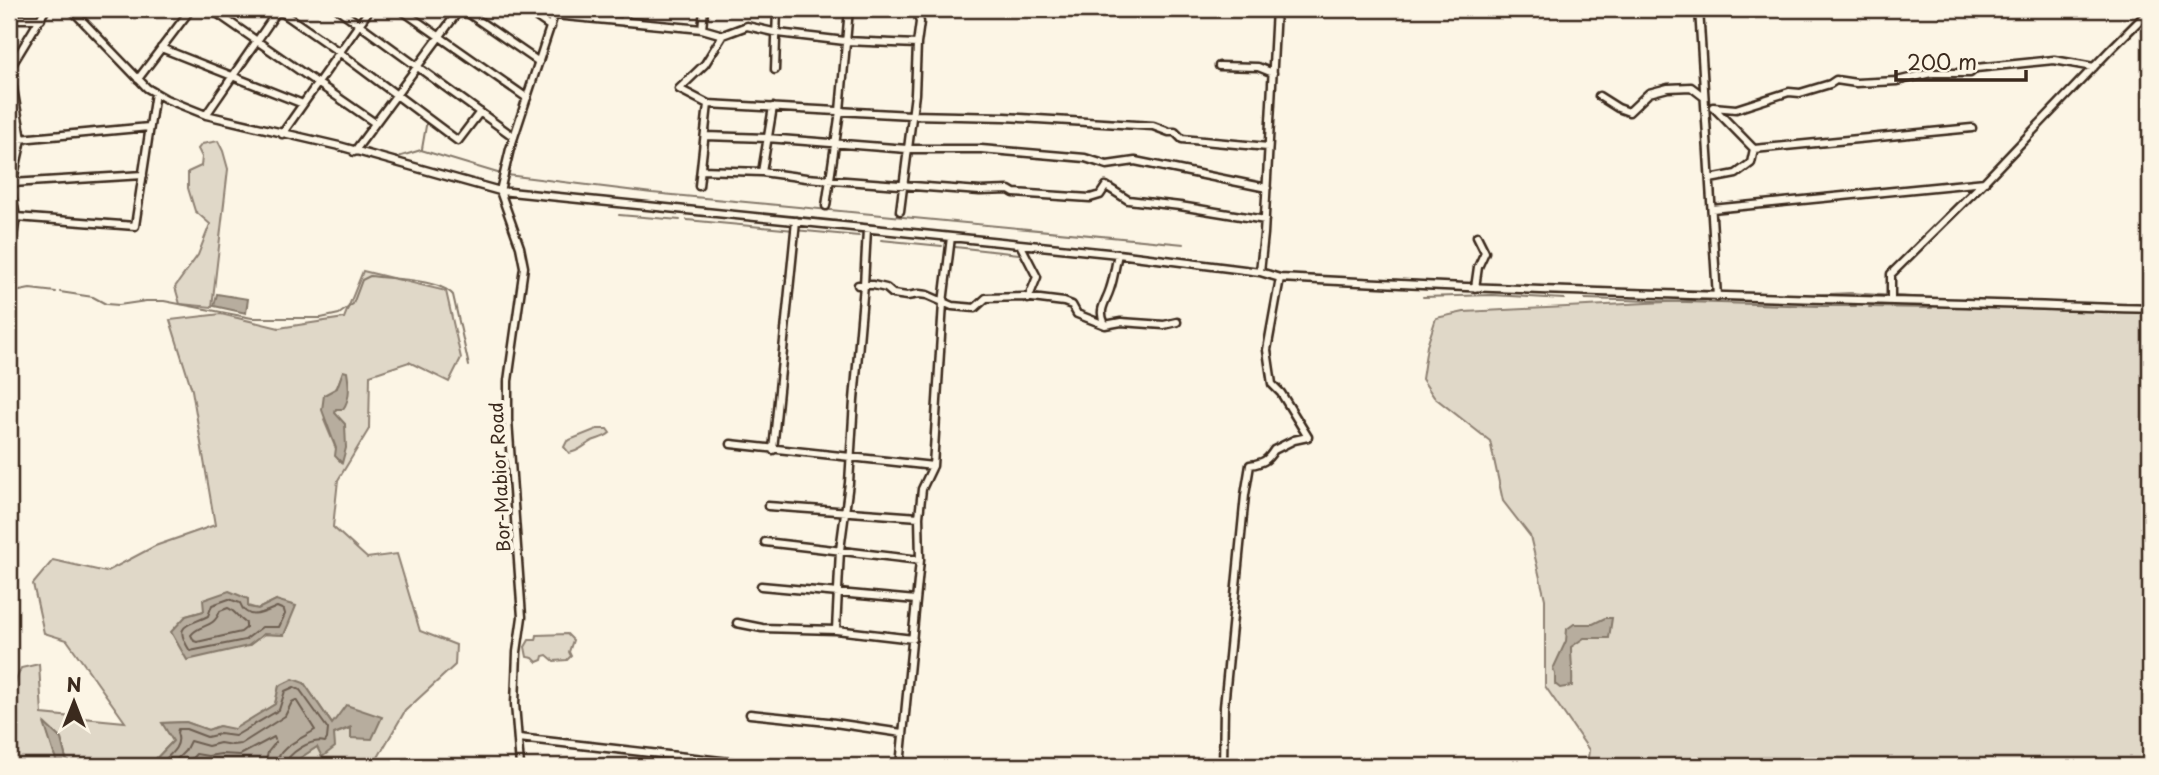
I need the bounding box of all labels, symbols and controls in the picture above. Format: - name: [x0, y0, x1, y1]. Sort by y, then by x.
- scale bar: [1896, 38, 2026, 82]
- text: 200 m: [1907, 45, 1977, 77]
- street label: Bor-Mabior Road: [482, 401, 516, 553]
- north arrow: [38, 666, 108, 736]
- text: N: [66, 670, 82, 698]

